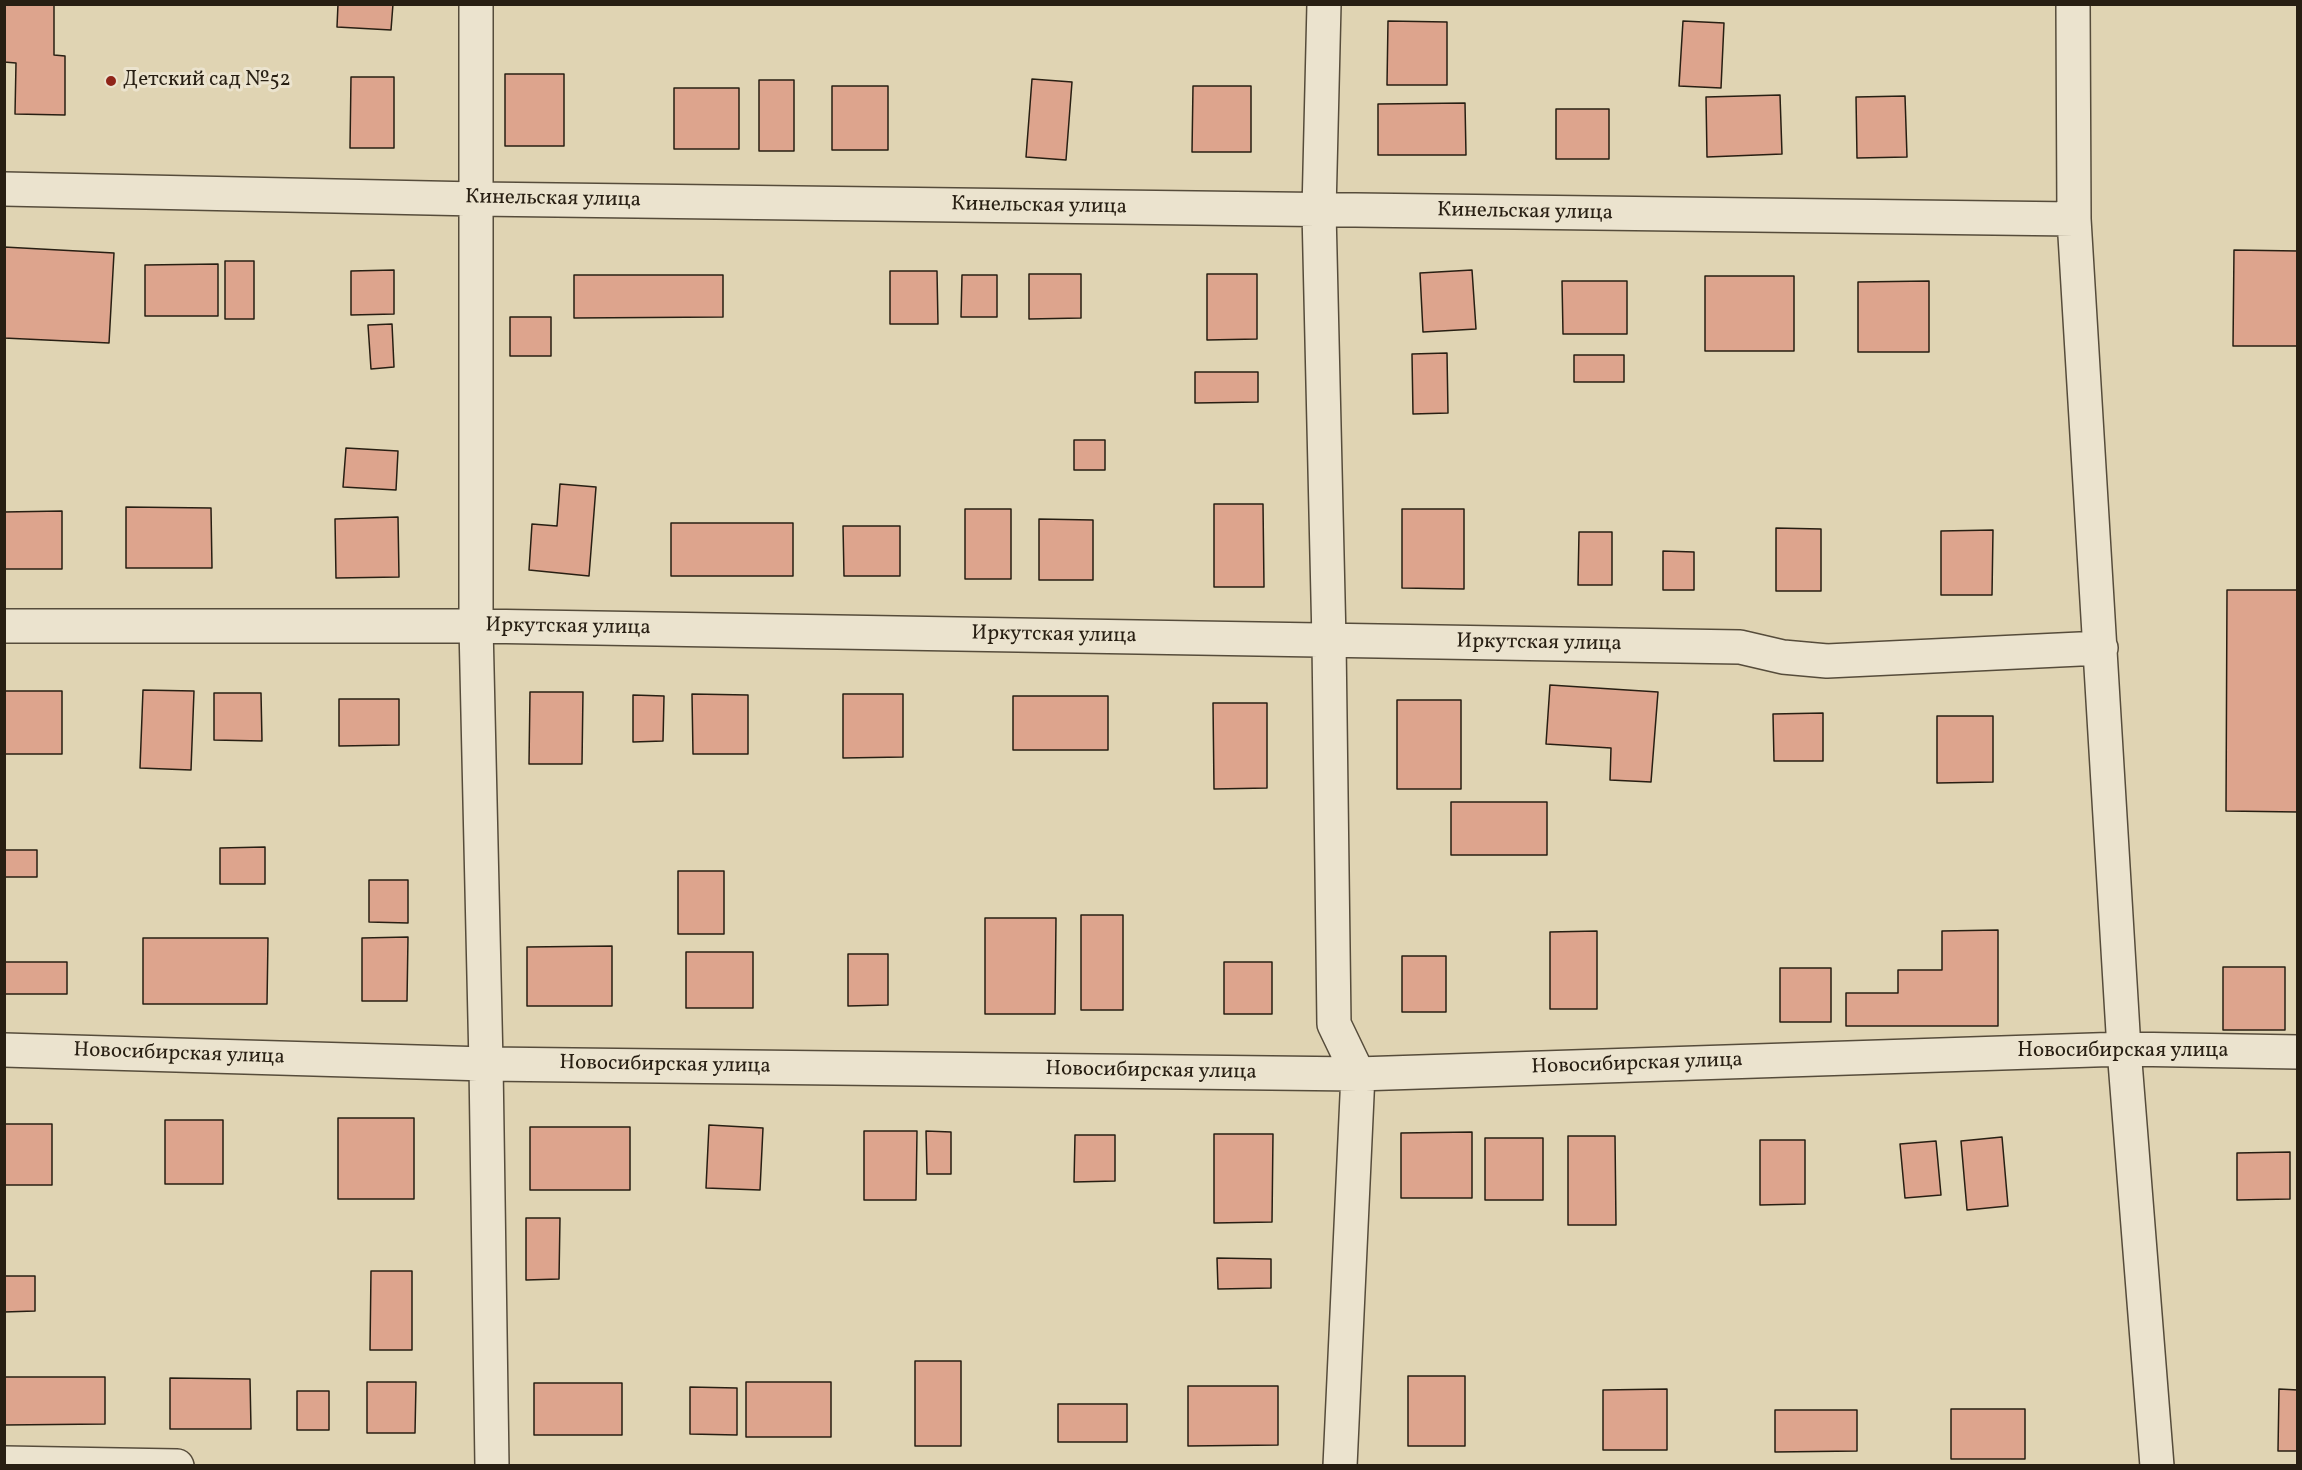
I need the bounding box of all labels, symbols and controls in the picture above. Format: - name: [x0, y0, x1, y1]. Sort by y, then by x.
- place label: Детский сад №52: [123, 68, 291, 94]
- marker: Детский сад №52: [104, 74, 118, 88]
- street label: Кинельская улица: [465, 186, 641, 214]
- street label: Кинельская улица: [951, 193, 1127, 221]
- street label: Кинельская улица: [1437, 199, 1613, 227]
- street label: Иркутская улица: [485, 614, 651, 642]
- street label: Иркутская улица: [971, 622, 1137, 650]
- street label: Иркутская улица: [1456, 630, 1622, 658]
- street label: Новосибирская улица: [73, 1039, 285, 1071]
- street label: Новосибирская улица: [2017, 1039, 2229, 1065]
- street label: Новосибирская улица: [1531, 1049, 1743, 1081]
- street label: Новосибирская улица: [559, 1052, 771, 1080]
- street label: Новосибирская улица: [1045, 1058, 1257, 1086]

